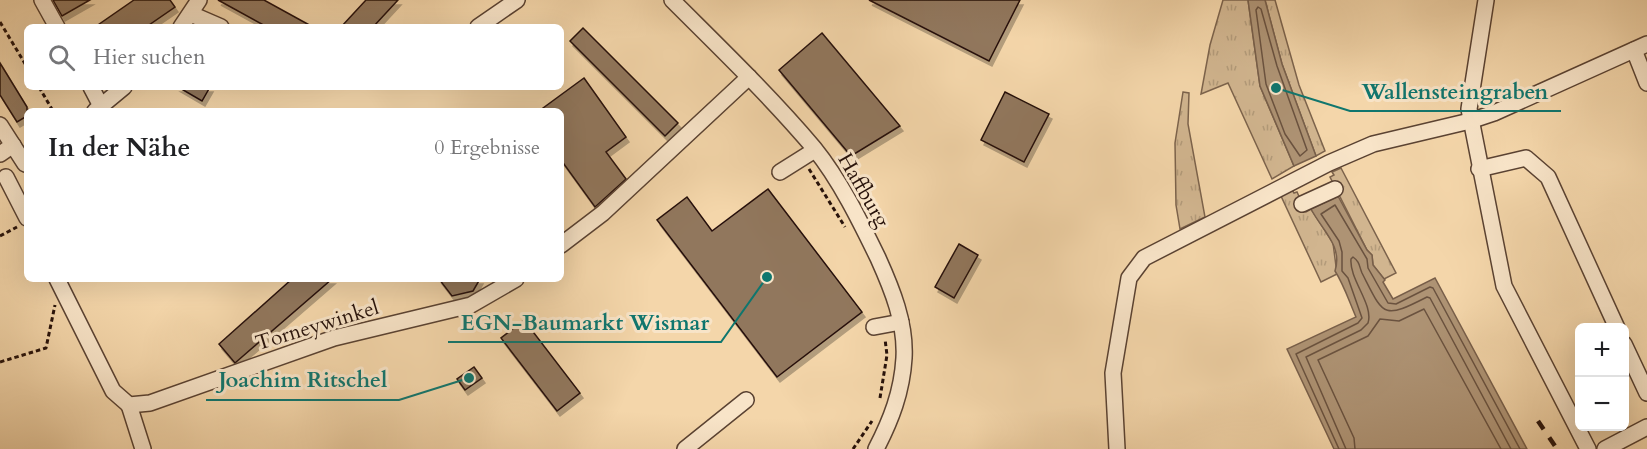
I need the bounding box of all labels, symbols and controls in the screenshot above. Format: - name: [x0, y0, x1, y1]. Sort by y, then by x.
- search box: [24, 24, 564, 90]
- icon: search: [45, 41, 78, 74]
- text: Hier suchen: [93, 42, 206, 72]
- callout: Wallensteingraben: [1350, 71, 1561, 111]
- text: Wallensteingraben: [1361, 77, 1548, 107]
- text: In der Nähe: [48, 130, 190, 165]
- text: 0 Ergebnisse: [434, 134, 540, 161]
- street label: Haffburg: [831, 148, 897, 233]
- street label: Torneywinkel: [252, 293, 382, 358]
- callout: EGN-Baumarkt Wismar: [448, 302, 721, 342]
- text: EGN-Baumarkt Wismar: [461, 308, 710, 338]
- map controls: [1575, 323, 1629, 431]
- button: +: [1575, 323, 1629, 377]
- callout: Joachim Ritschel: [206, 360, 399, 400]
- text: Joachim Ritschel: [216, 365, 388, 395]
- button: −: [1575, 377, 1629, 431]

